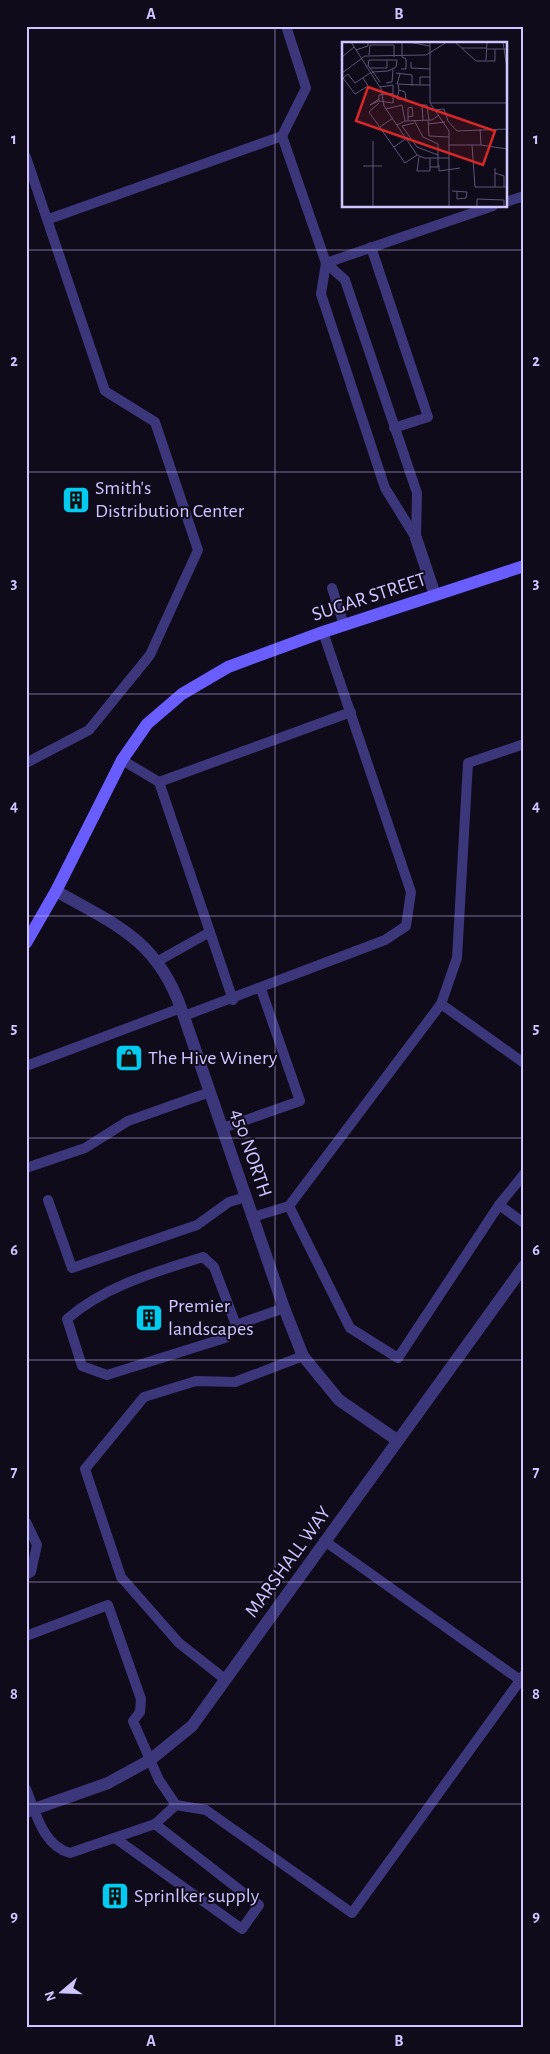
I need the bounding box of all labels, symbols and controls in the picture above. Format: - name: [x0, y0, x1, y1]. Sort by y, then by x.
- text: A: [146, 6, 156, 22]
- text: B: [394, 6, 404, 22]
- inset map: [342, 42, 508, 208]
- text: 1: [11, 131, 17, 147]
- text: 1: [533, 131, 539, 147]
- text: 2: [10, 353, 18, 369]
- text: 2: [532, 353, 540, 369]
- place label: Smith's Distribution Center: [95, 478, 245, 521]
- building icon: Smith's Distribution Center: [61, 485, 91, 515]
- street label: SUGAR STREET: [309, 569, 429, 625]
- text: 3: [11, 575, 18, 591]
- text: 3: [533, 575, 540, 591]
- text: 4: [10, 798, 18, 814]
- text: 4: [532, 798, 540, 814]
- text: 5: [11, 1020, 18, 1036]
- text: 5: [533, 1020, 540, 1036]
- shop icon: The Hive Winery: [114, 1043, 144, 1073]
- place label: The Hive Winery: [148, 1048, 278, 1068]
- street label: 450 NORTH: [227, 1106, 275, 1200]
- text: 6: [10, 1242, 18, 1258]
- text: 6: [532, 1242, 540, 1258]
- place label: Premier landscapes: [168, 1296, 254, 1339]
- building icon: Premier landscapes: [134, 1303, 164, 1333]
- text: 7: [11, 1464, 18, 1480]
- text: 7: [533, 1464, 540, 1480]
- street label: MARSHALL WAY: [241, 1503, 335, 1621]
- text: 8: [10, 1686, 18, 1702]
- text: 8: [532, 1686, 540, 1702]
- building icon: Sprinlker supply: [100, 1881, 130, 1911]
- place label: Sprinlker supply: [134, 1886, 260, 1906]
- text: 9: [10, 1908, 18, 1924]
- text: 9: [532, 1908, 540, 1924]
- north arrow: [38, 1966, 88, 2016]
- text: N: [42, 1989, 59, 2003]
- text: A: [146, 2033, 156, 2049]
- text: B: [394, 2033, 404, 2049]

